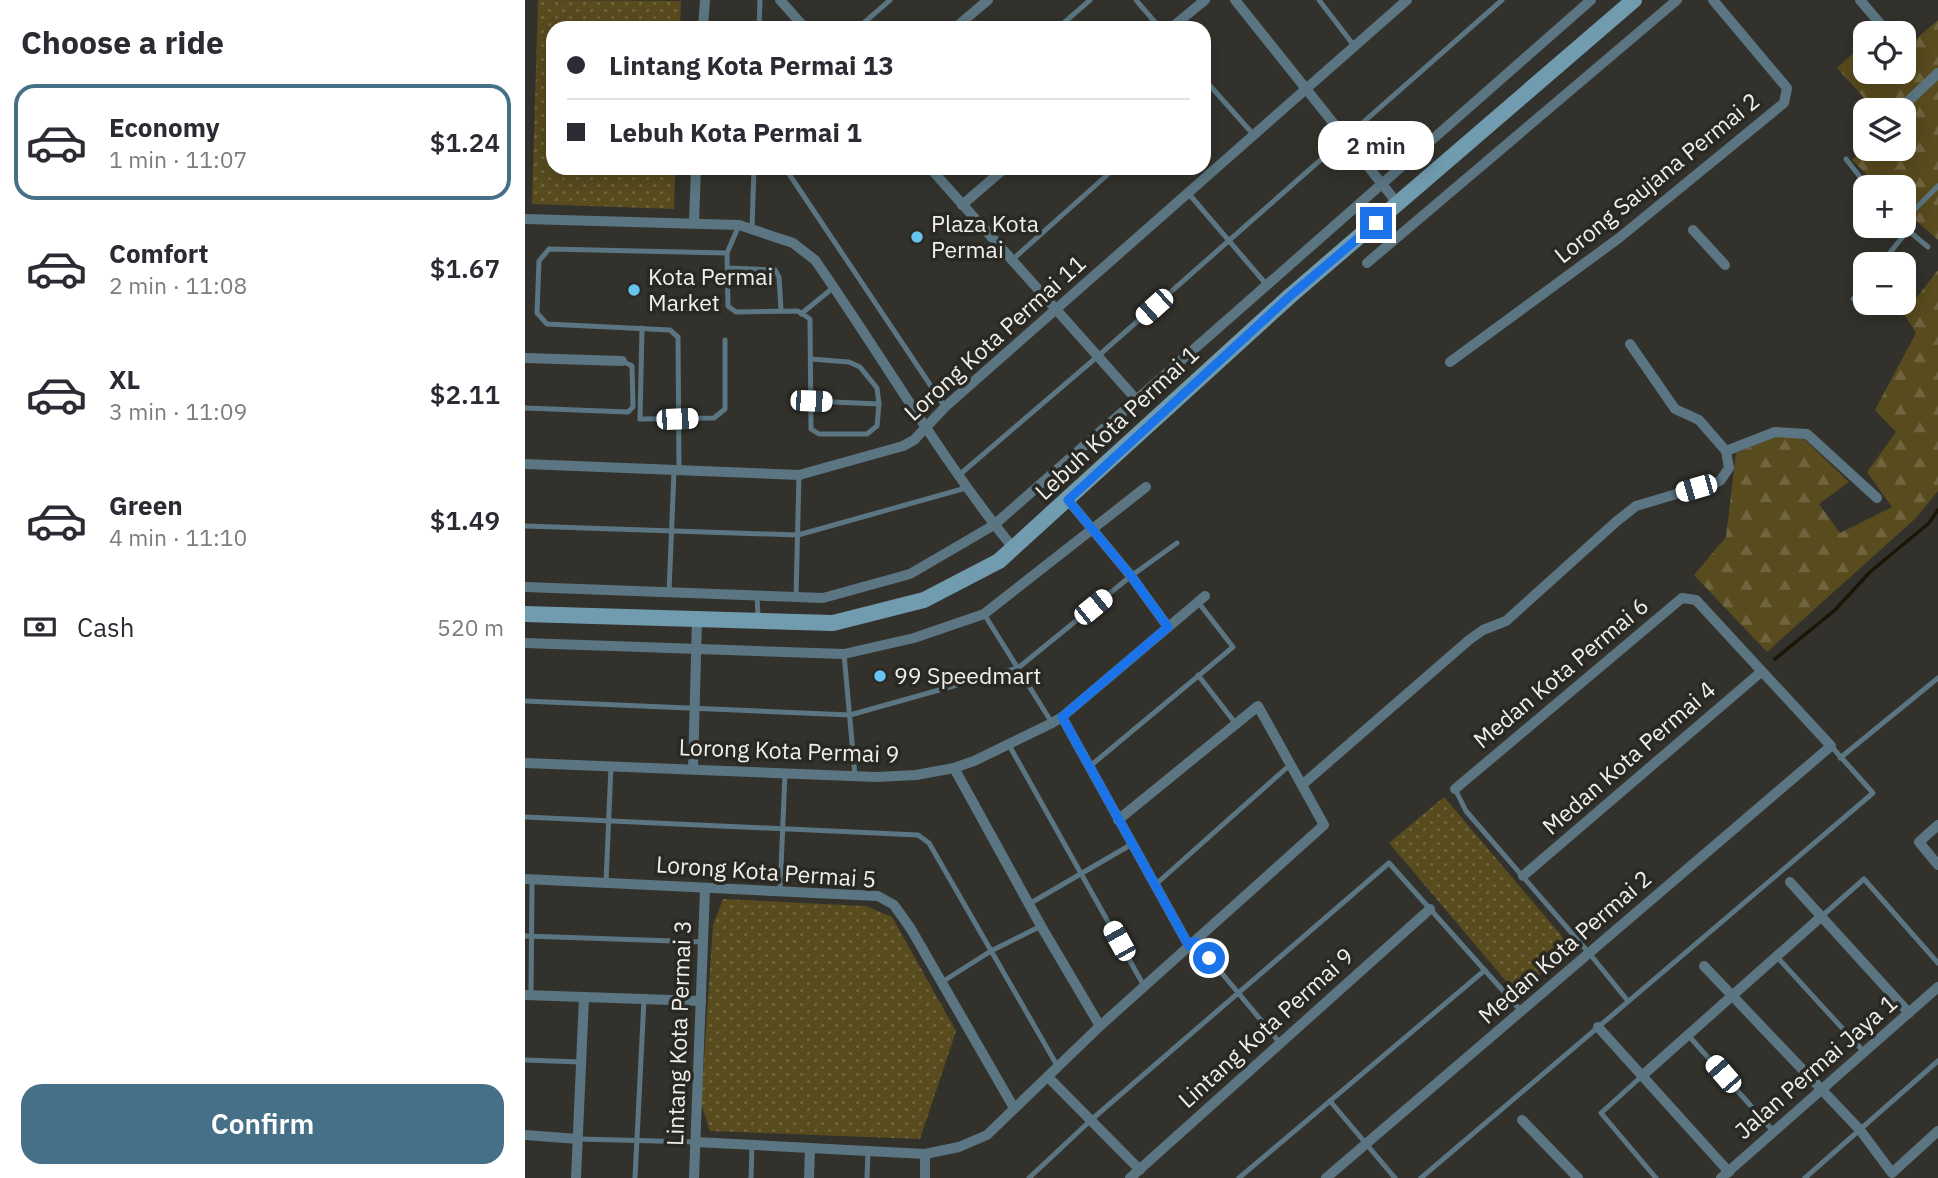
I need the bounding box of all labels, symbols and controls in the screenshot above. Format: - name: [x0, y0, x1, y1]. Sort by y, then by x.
- text: Choose a ride: [21, 21, 224, 63]
- map controls: [1853, 21, 1916, 315]
- button: locate: [1853, 21, 1916, 84]
- text: Lintang Kota Permai 13: [609, 48, 894, 82]
- street label: Lorong Saujana Permai 2: [1548, 85, 1765, 269]
- button: layers: [1853, 98, 1916, 161]
- text: Economy: [109, 110, 220, 144]
- icon: car: [25, 111, 88, 174]
- text: Lebuh Kota Permai 1: [609, 115, 862, 149]
- callout: 2 min: [1318, 122, 1434, 170]
- text: $1.24: [430, 125, 500, 159]
- text: 2 min: [1346, 130, 1406, 160]
- text: 1 min · 11:07: [109, 144, 247, 174]
- button: +: [1853, 175, 1916, 238]
- route end: [1360, 207, 1392, 239]
- place label: Plaza Kota Permai: [931, 208, 1039, 264]
- marker: Plaza Kota Permai: [909, 229, 925, 245]
- text: Comfort: [109, 236, 208, 270]
- icon: car: [25, 237, 88, 300]
- street label: Lorong Kota Permai 11: [897, 248, 1091, 427]
- text: $1.67: [430, 251, 500, 285]
- button: −: [1853, 252, 1916, 315]
- place label: Kota Permai Market: [648, 261, 773, 317]
- text: 2 min · 11:08: [109, 270, 247, 300]
- marker: Kota Permai Market: [626, 282, 642, 298]
- car: [1132, 285, 1177, 329]
- street label: Lebuh Kota Permai 1: [1028, 339, 1205, 506]
- text: XL: [109, 362, 140, 396]
- icon: car: [25, 363, 88, 426]
- text: $2.11: [430, 377, 500, 411]
- car: [790, 390, 833, 412]
- text: 3 min · 11:09: [109, 396, 247, 426]
- car: [656, 408, 699, 430]
- car: [1673, 472, 1720, 504]
- text: Green: [109, 488, 183, 522]
- icon: car: [25, 489, 88, 552]
- text: $1.49: [430, 503, 500, 537]
- text: 4 min · 11:10: [109, 522, 247, 552]
- car: [1071, 586, 1116, 628]
- street label: Medan Kota Permai 6: [1466, 590, 1654, 754]
- icon: cash: [21, 608, 59, 646]
- text: Cash: [77, 610, 134, 644]
- text: 520 m: [437, 612, 504, 642]
- place label: 99 Speedmart: [894, 660, 1041, 690]
- marker: 99 Speedmart: [872, 668, 888, 684]
- street label: Medan Kota Permai 4: [1535, 674, 1721, 841]
- street label: Lorong Kota Permai 9: [678, 731, 900, 769]
- street label: Lorong Kota Permai 5: [655, 848, 877, 894]
- street label: Medan Kota Permai 2: [1471, 863, 1657, 1030]
- car: [1100, 918, 1139, 964]
- street label: Lintang Kota Permai 3: [659, 920, 697, 1146]
- street label: Lintang Kota Permai 9: [1171, 941, 1359, 1114]
- route start: [1193, 942, 1225, 974]
- street label: Jalan Permai Jaya 1: [1728, 987, 1903, 1145]
- car: [1702, 1051, 1745, 1097]
- button: Confirm: [21, 1084, 504, 1164]

